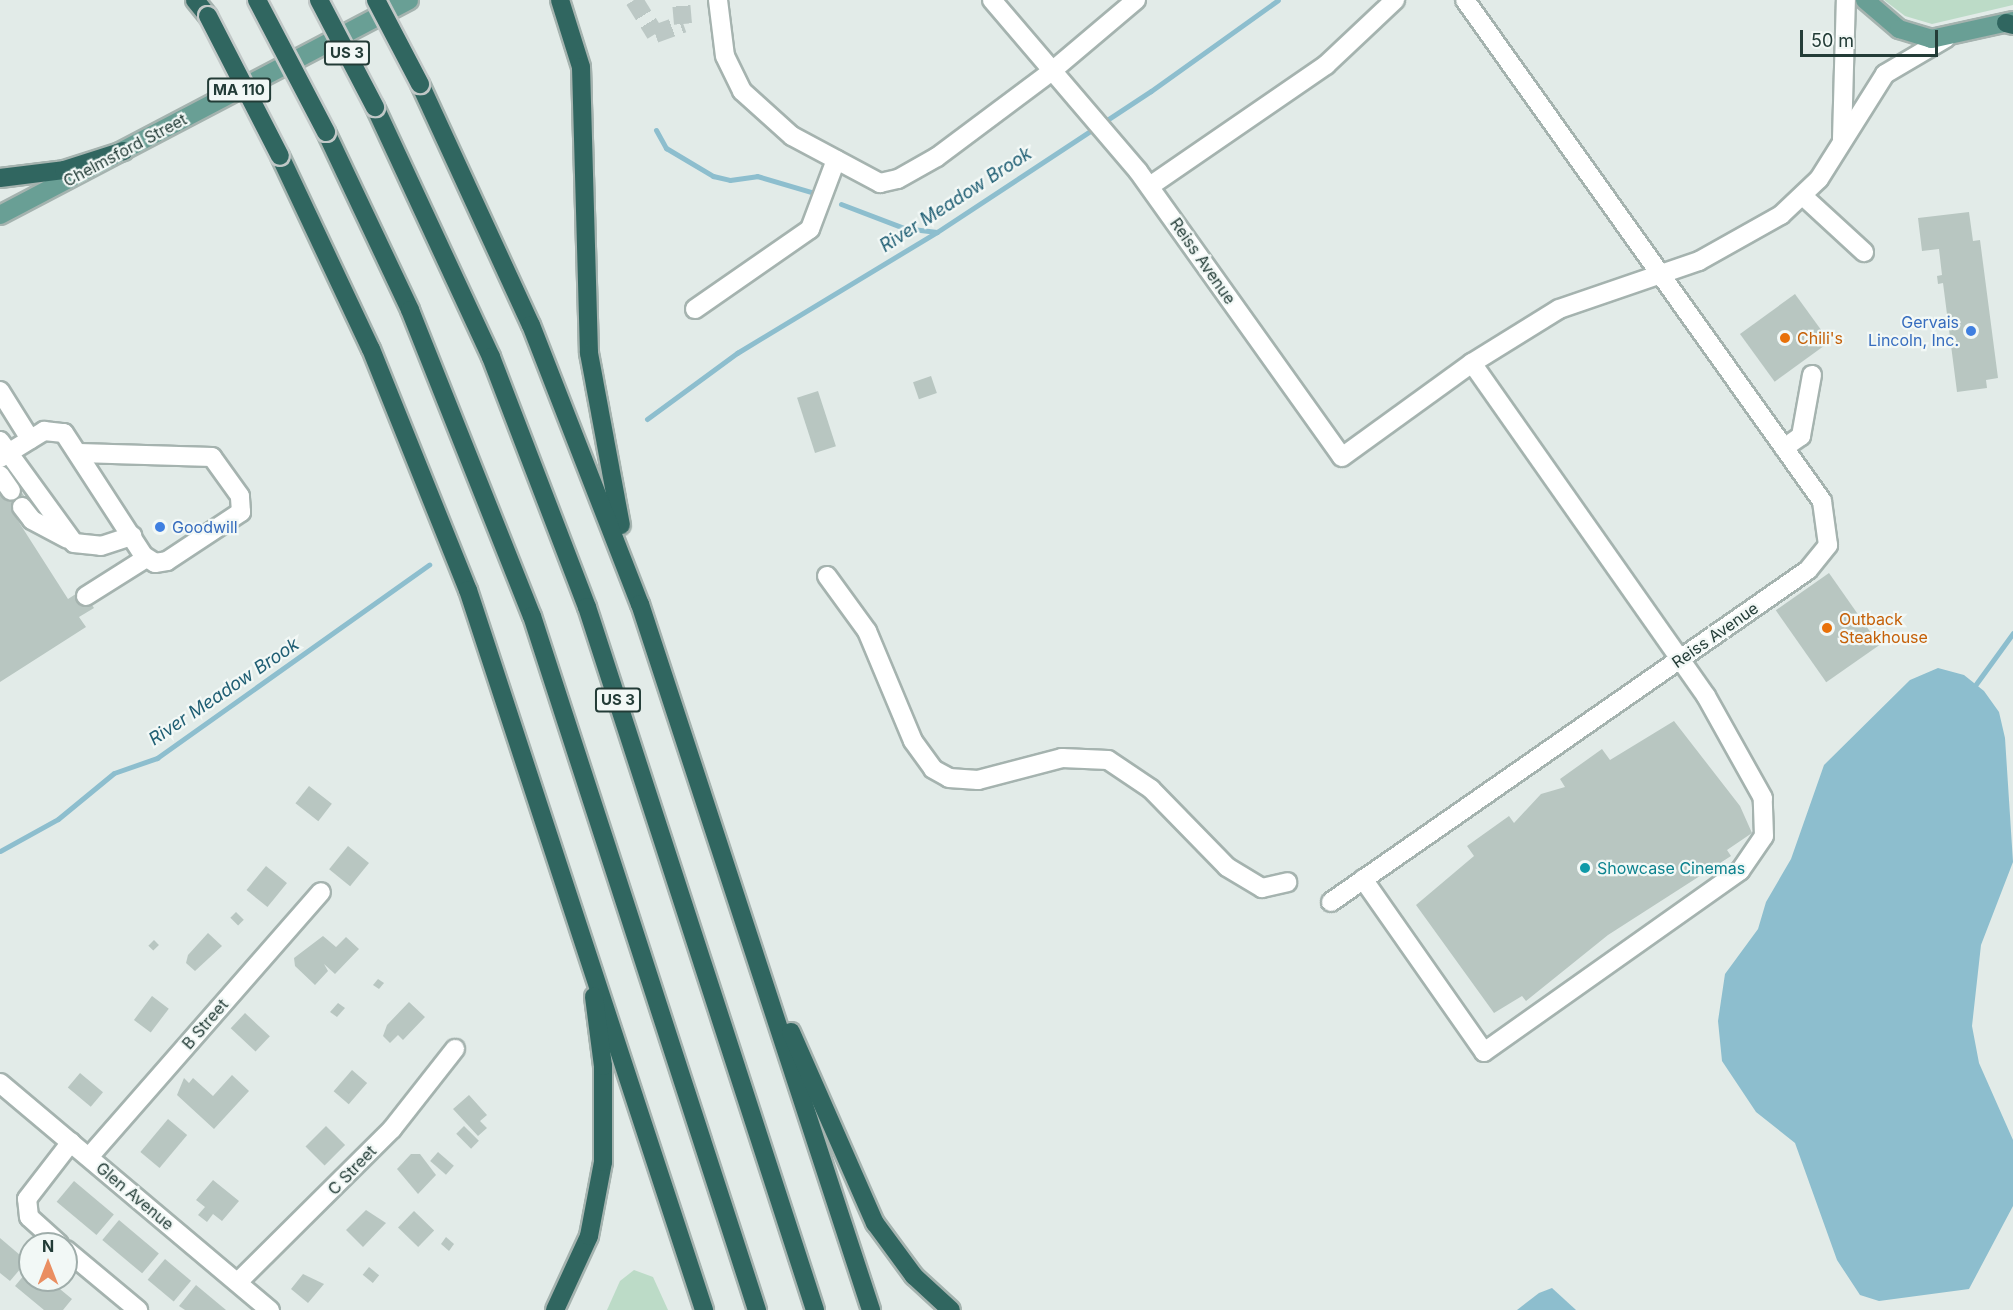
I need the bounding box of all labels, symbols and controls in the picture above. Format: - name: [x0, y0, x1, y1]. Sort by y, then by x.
- scale bar: [1803, 18, 1941, 56]
- text: 50 m: [1811, 30, 1854, 51]
- road number: US 3: [323, 41, 371, 65]
- road number: MA 110: [206, 78, 272, 102]
- street label: Chelmsford Street: [60, 109, 190, 191]
- water label: River Meadow Brook: [876, 143, 1036, 257]
- street label: Reiss Avenue: [1166, 214, 1240, 308]
- place label: Gervais Lincoln, Inc.: [1868, 312, 1959, 350]
- marker: Gervais Lincoln, Inc.: [1964, 324, 1978, 338]
- place label: Chili's: [1797, 328, 1843, 348]
- marker: Chili's: [1778, 331, 1792, 345]
- place label: Goodwill: [172, 517, 238, 537]
- marker: Goodwill: [153, 520, 167, 534]
- street label: Reiss Avenue: [1668, 598, 1762, 672]
- place label: Outback Steakhouse: [1839, 609, 1928, 647]
- marker: Outback Steakhouse: [1820, 621, 1834, 635]
- water label: River Meadow Brook: [145, 634, 303, 750]
- road number: US 3: [594, 688, 642, 712]
- place label: Showcase Cinemas: [1597, 858, 1745, 878]
- marker: Showcase Cinemas: [1578, 861, 1592, 875]
- street label: B Street: [178, 995, 232, 1053]
- street label: C Street: [324, 1141, 380, 1199]
- street label: Glen Avenue: [92, 1158, 178, 1234]
- north arrow: [18, 1232, 78, 1292]
- text: N: [42, 1236, 54, 1256]

